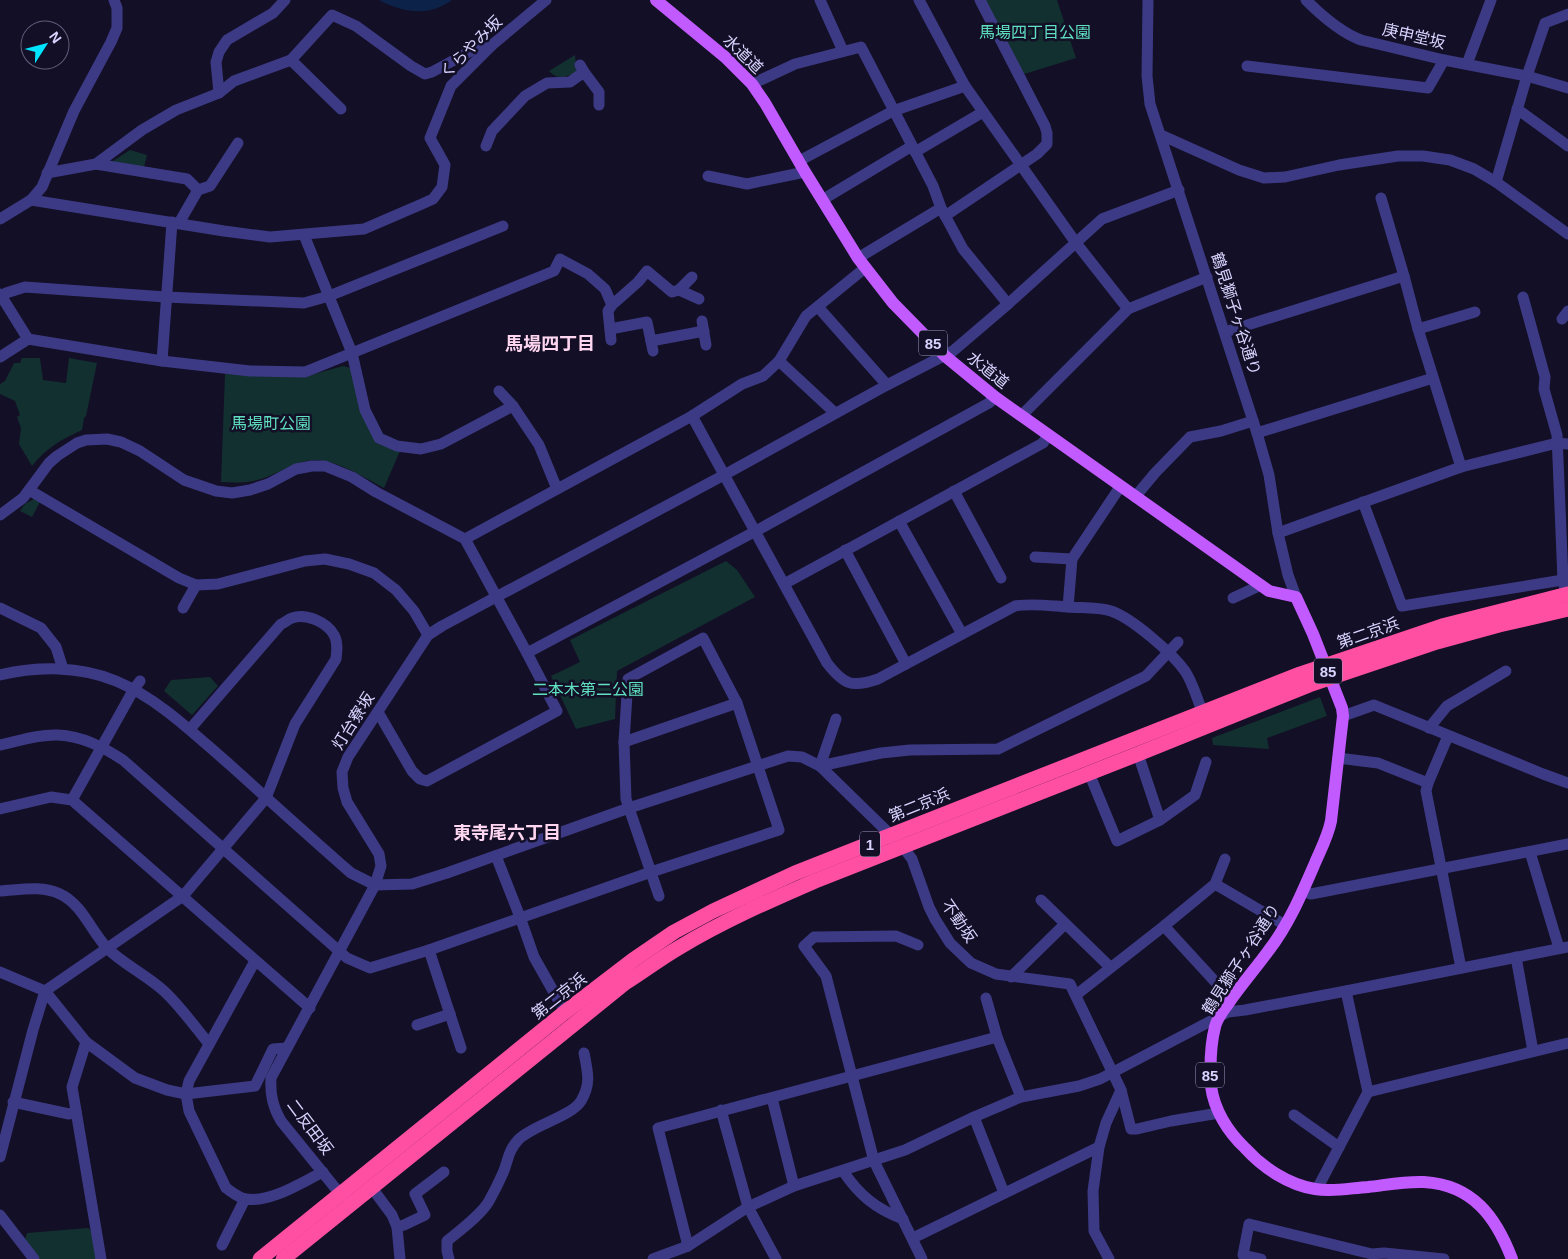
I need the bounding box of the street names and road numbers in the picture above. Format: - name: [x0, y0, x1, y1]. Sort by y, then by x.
- street label: くらやみ坂: [437, 13, 505, 81]
- street label: 庚申堂坂: [1381, 21, 1447, 51]
- street label: 水道道: [720, 31, 766, 77]
- street label: 鶴見獅子ヶ谷通り: [1208, 250, 1264, 378]
- road number: 85: [919, 330, 947, 356]
- street label: 水道道: [964, 348, 1012, 392]
- street label: 第二京浜: [1335, 615, 1401, 651]
- road number: 85: [1314, 658, 1342, 684]
- street label: 灯台寮坂: [329, 689, 377, 753]
- street label: 第二京浜: [886, 785, 952, 825]
- road number: 1: [860, 832, 880, 856]
- street label: 不動坂: [938, 896, 980, 946]
- street label: 鶴見獅子ヶ谷通り: [1199, 901, 1283, 1017]
- street label: 第二京浜: [529, 970, 589, 1022]
- road number: 85: [1196, 1062, 1224, 1088]
- street label: 二反田坂: [284, 1096, 336, 1158]

